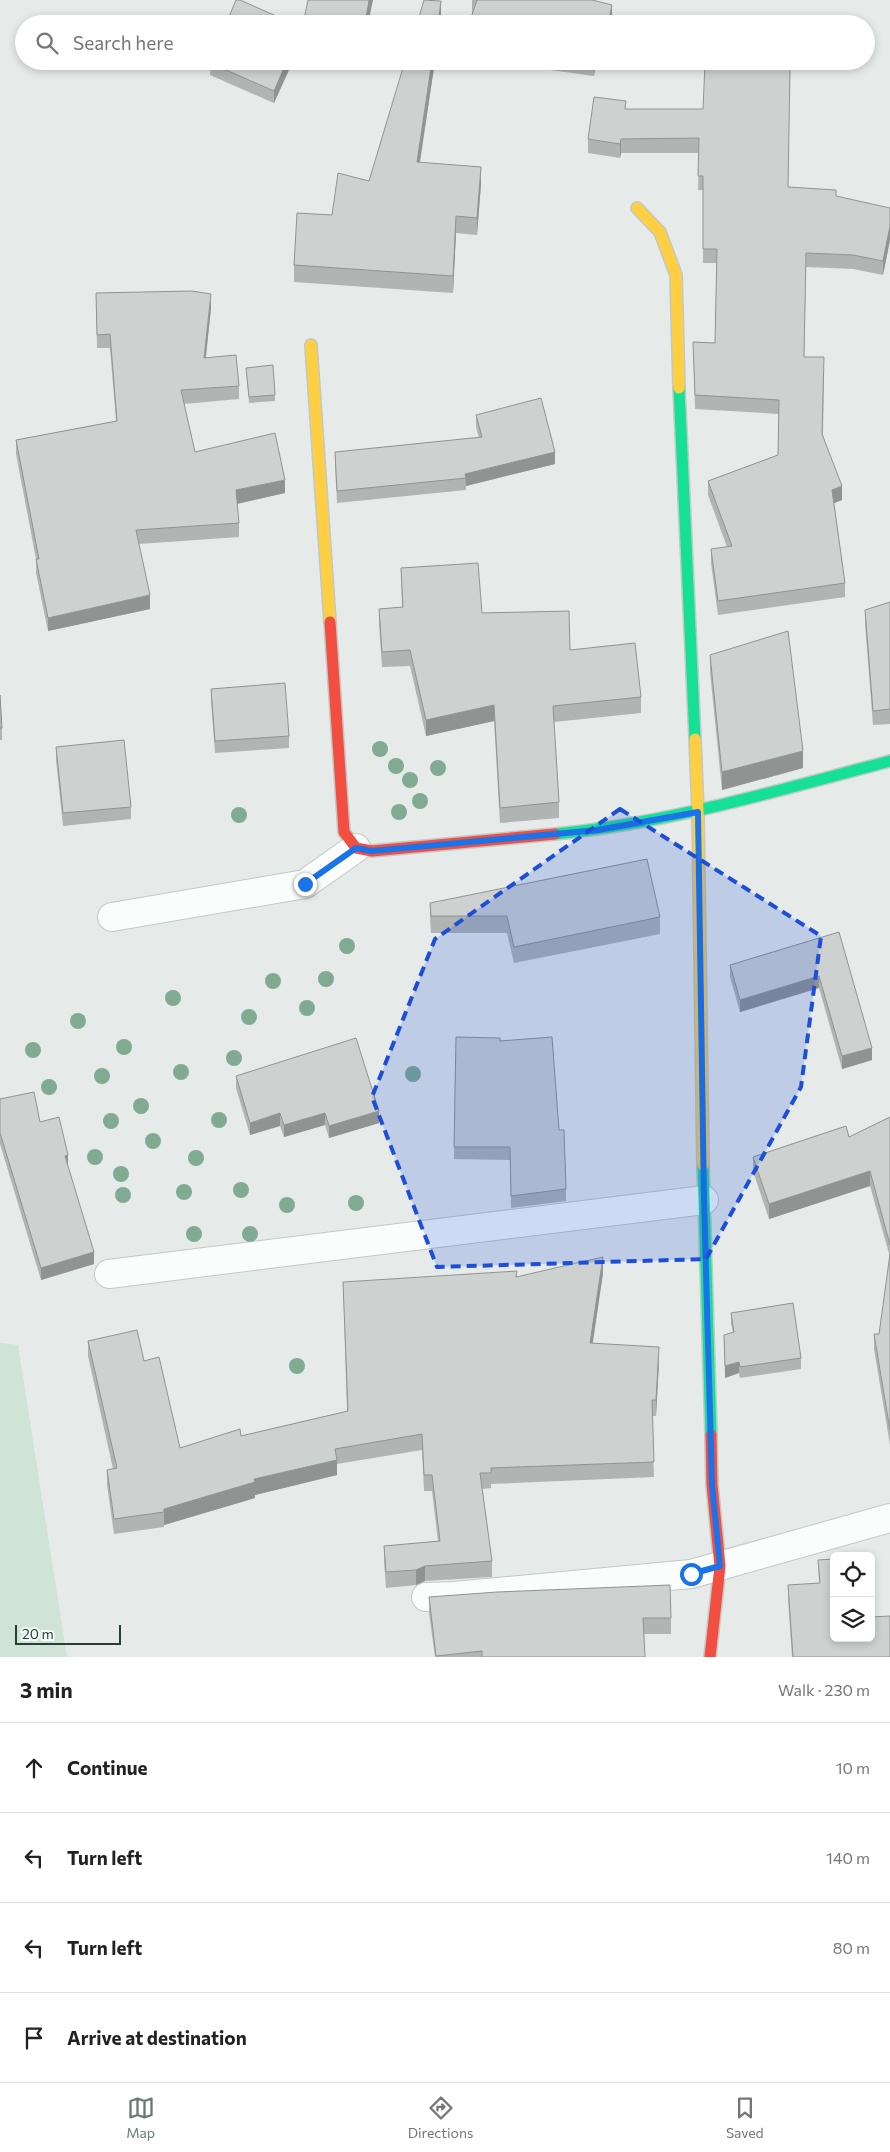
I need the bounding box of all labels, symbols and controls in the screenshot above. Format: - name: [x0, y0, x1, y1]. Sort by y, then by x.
- search box: [15, 15, 875, 70]
- icon: search: [33, 29, 61, 57]
- text: Search here: [73, 31, 173, 54]
- route end: [294, 873, 317, 896]
- map controls: [830, 1552, 875, 1642]
- button: locate: [830, 1552, 875, 1597]
- route start: [680, 1563, 703, 1586]
- button: layers: [830, 1597, 875, 1642]
- scale bar: [15, 1622, 121, 1645]
- text: 20 m: [22, 1625, 54, 1642]
- text: 3 min: [20, 1677, 73, 1702]
- text: Walk · 230 m: [778, 1680, 870, 1699]
- icon: ahead: [20, 1754, 48, 1782]
- text: Continue: [67, 1756, 147, 1779]
- text: 10 m: [836, 1758, 870, 1777]
- icon: left: [20, 1844, 48, 1872]
- text: Turn left: [67, 1846, 142, 1869]
- text: 140 m: [826, 1848, 870, 1867]
- icon: left: [20, 1934, 48, 1962]
- text: Turn left: [67, 1936, 142, 1959]
- text: 80 m: [833, 1938, 870, 1957]
- icon: arrive: [20, 2024, 48, 2052]
- text: Arrive at destination: [67, 2026, 247, 2049]
- tab: Map: [126, 2094, 155, 2141]
- tab: Directions: [408, 2094, 473, 2141]
- tab: Saved: [726, 2094, 764, 2141]

